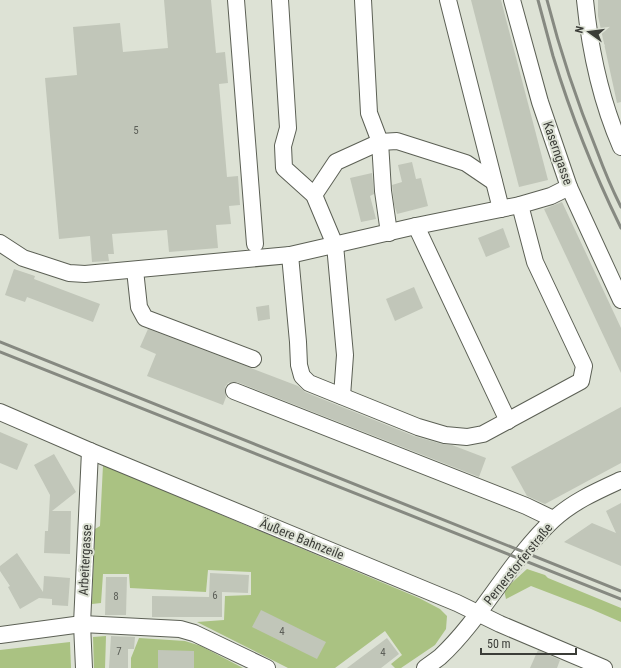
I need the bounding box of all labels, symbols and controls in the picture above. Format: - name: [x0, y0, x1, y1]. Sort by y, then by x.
- north arrow: [569, 12, 609, 52]
- text: N: [573, 25, 587, 35]
- street label: Kaserngasse: [540, 119, 576, 187]
- house number: 5: [133, 124, 139, 137]
- street label: Äußere Bahnzeile: [258, 515, 346, 563]
- street label: Pernerstorferstraße: [481, 520, 555, 608]
- street label: Arbeitergasse: [76, 524, 94, 596]
- house number: 6: [212, 589, 218, 602]
- house number: 8: [113, 590, 119, 603]
- house number: 4: [279, 625, 285, 638]
- scale bar: [481, 630, 576, 656]
- text: 50 m: [487, 637, 511, 651]
- house number: 7: [116, 645, 122, 658]
- house number: 4: [380, 646, 386, 659]

